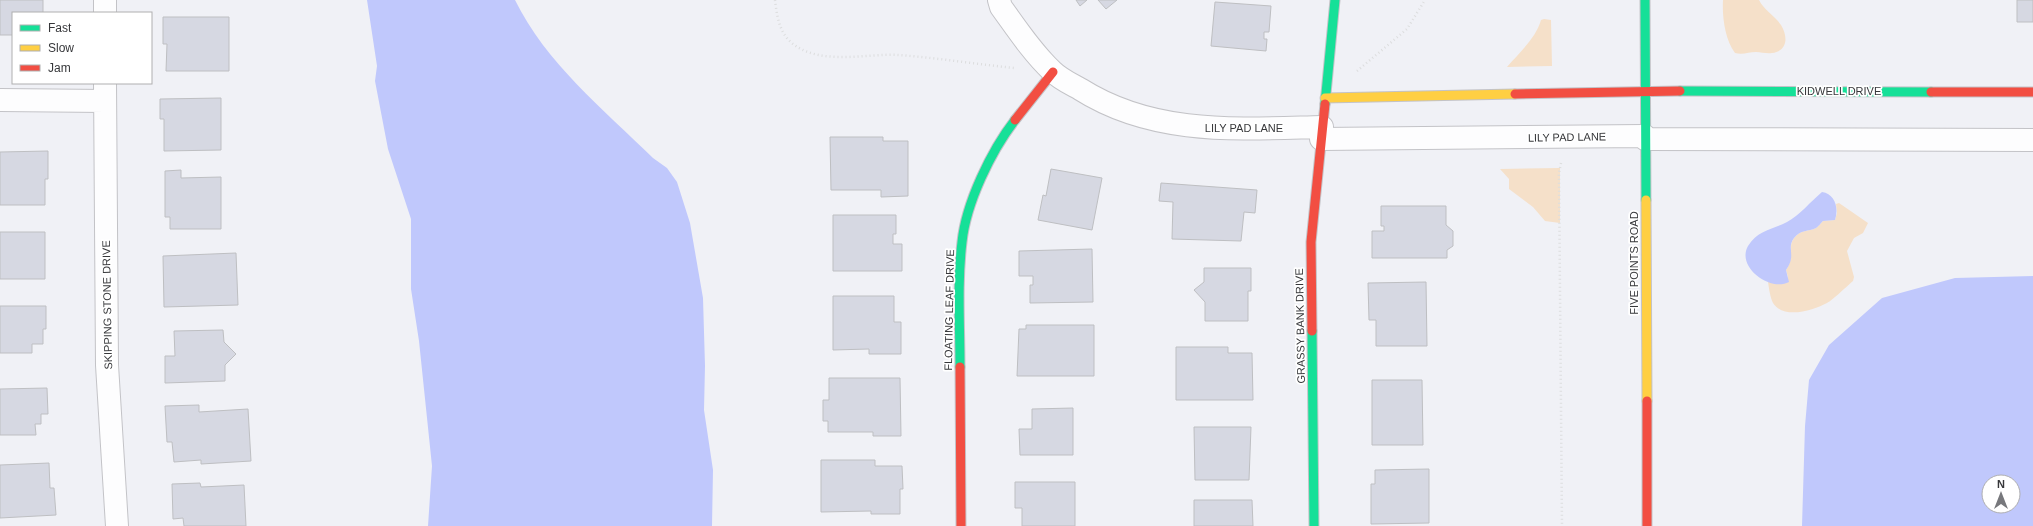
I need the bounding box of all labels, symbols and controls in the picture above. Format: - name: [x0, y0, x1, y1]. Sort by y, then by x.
- legend: [12, 12, 152, 84]
- text: Fast: [48, 21, 72, 35]
- text: Slow: [48, 41, 74, 55]
- text: Jam: [48, 61, 71, 75]
- street label: KIDWELL DRIVE: [1797, 85, 1881, 97]
- street label: LILY PAD LANE: [1205, 122, 1283, 134]
- street label: LILY PAD LANE: [1528, 130, 1606, 144]
- street label: FIVE POINTS ROAD: [1628, 211, 1640, 315]
- street label: SKIPPING STONE DRIVE: [100, 240, 114, 370]
- street label: FLOATING LEAF DRIVE: [942, 249, 956, 371]
- street label: GRASSY BANK DRIVE: [1293, 268, 1307, 384]
- north arrow: [1981, 474, 2021, 514]
- text: N: [1997, 478, 2005, 490]

